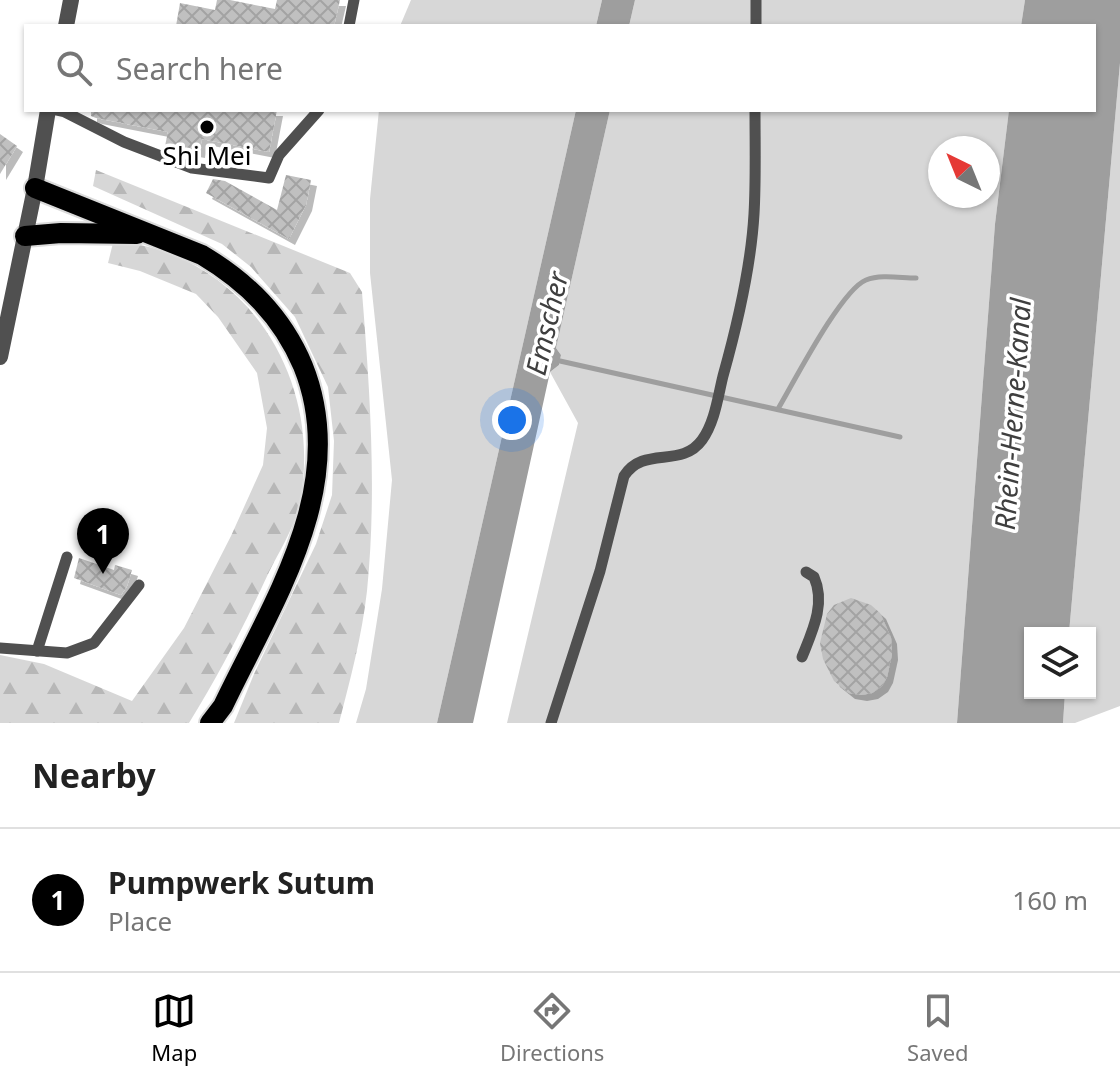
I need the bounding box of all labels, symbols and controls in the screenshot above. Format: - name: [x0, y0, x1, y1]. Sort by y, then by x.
- search box: [24, 24, 1096, 112]
- icon: search: [52, 46, 96, 90]
- text: Search here: [116, 48, 283, 89]
- marker: Shi Mei: [198, 118, 216, 136]
- north arrow: [928, 136, 1000, 208]
- place label: Shi Mei: [163, 137, 251, 173]
- water label: Emscher: [516, 266, 577, 378]
- water label: Rhein-Herne-Kanal: [985, 296, 1039, 531]
- your location: [492, 400, 532, 440]
- pin: 1: [77, 508, 129, 574]
- map controls: [1024, 627, 1096, 699]
- button: layers: [1024, 627, 1096, 699]
- text: Nearby: [32, 752, 156, 798]
- text: Pumpwerk Sutum: [108, 862, 375, 903]
- text: 1: [51, 882, 65, 918]
- text: 160 m: [1012, 882, 1088, 918]
- text: Place: [108, 903, 172, 939]
- tab: Map: [151, 989, 197, 1067]
- tab: Directions: [500, 989, 604, 1067]
- tab: Saved: [907, 989, 969, 1067]

